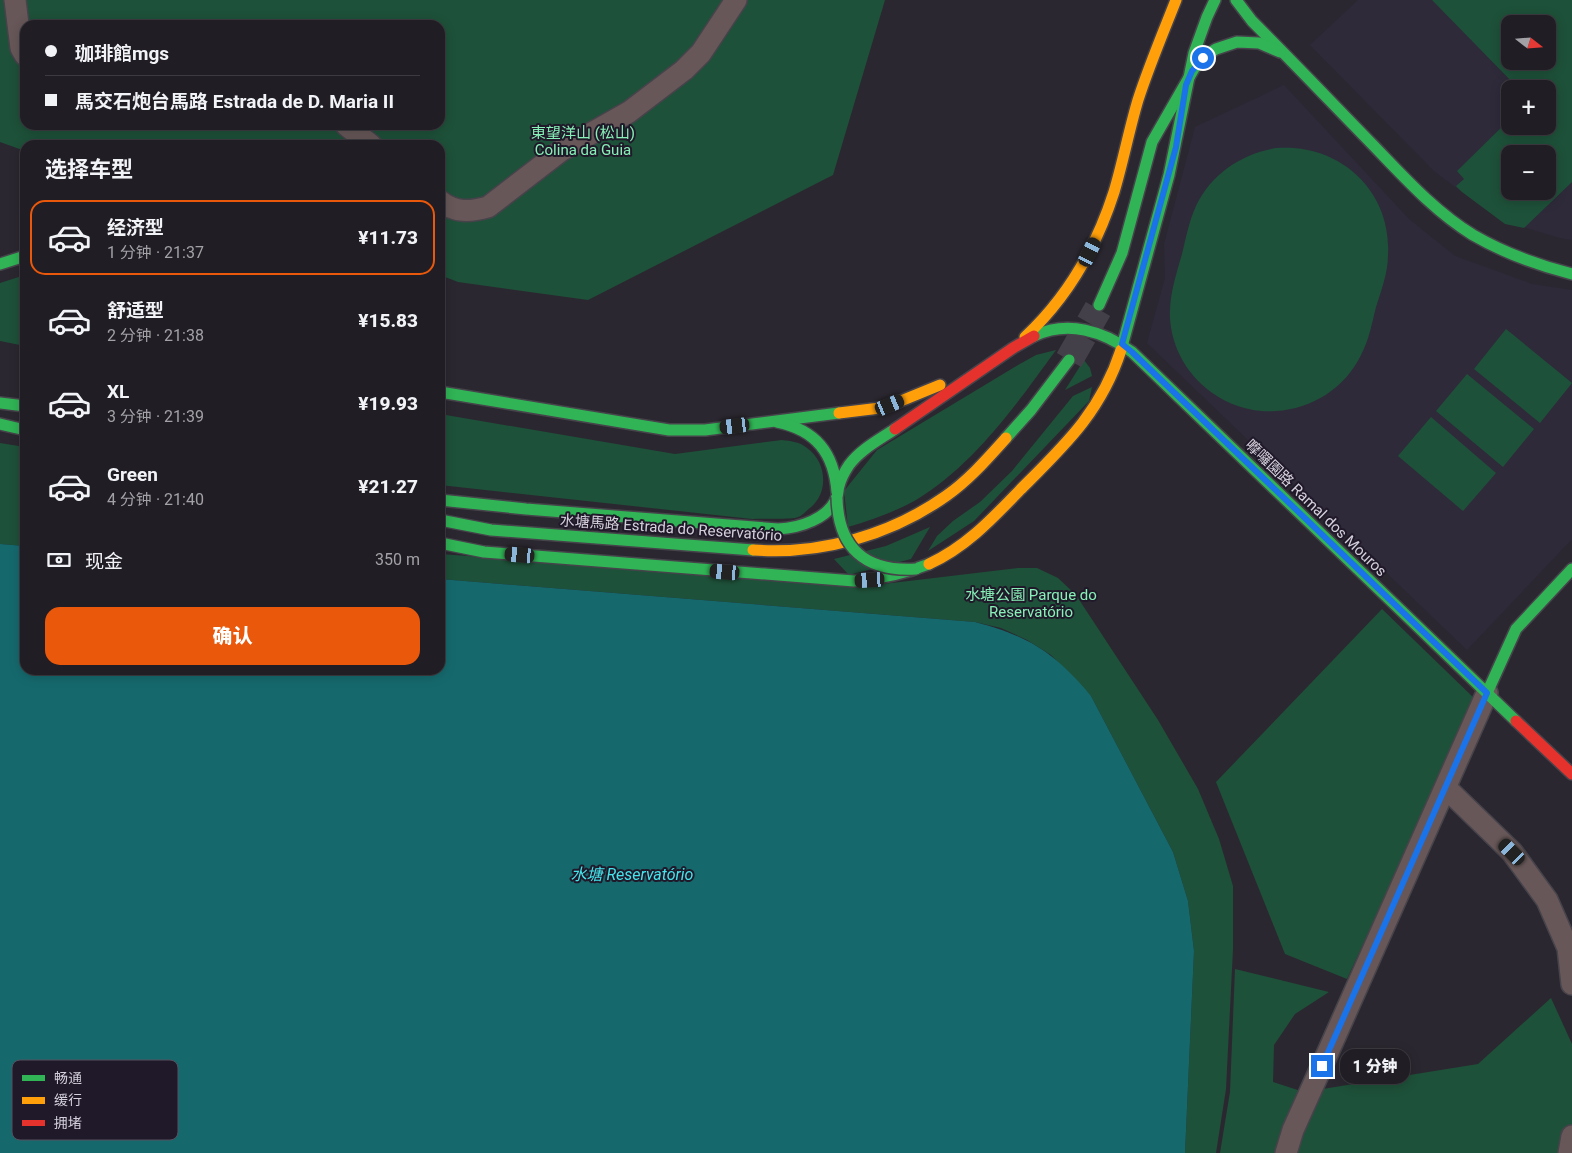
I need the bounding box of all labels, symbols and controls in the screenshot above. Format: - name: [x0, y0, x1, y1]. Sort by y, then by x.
- north arrow: [1501, 15, 1556, 70]
- map controls: [1501, 15, 1556, 200]
- text: 珈琲館mgs: [75, 42, 169, 65]
- route start: [1192, 47, 1214, 69]
- button: +: [1501, 80, 1556, 135]
- text: 馬交石炮台馬路 Estrada de D. Maria II: [75, 90, 394, 113]
- park label: 東望洋山 (松山) Colina da Guia: [531, 124, 635, 159]
- button: −: [1501, 145, 1556, 200]
- text: 选择车型: [45, 157, 133, 182]
- icon: car: [47, 215, 92, 260]
- text: 经济型: [107, 216, 164, 239]
- text: ¥11.73: [358, 226, 418, 249]
- car: [1076, 235, 1103, 269]
- text: 1 分钟 · 21:37: [107, 243, 204, 262]
- icon: car: [47, 298, 92, 343]
- text: 舒适型: [107, 299, 164, 322]
- text: ¥15.83: [358, 309, 418, 332]
- text: 2 分钟 · 21:38: [107, 326, 204, 345]
- text: XL: [107, 380, 129, 403]
- icon: car: [47, 381, 92, 426]
- text: ¥19.93: [358, 392, 418, 415]
- car: [873, 392, 906, 418]
- text: 3 分钟 · 21:39: [107, 407, 204, 426]
- car: [719, 417, 750, 435]
- street label: 嚤囉園路 Ramal dos Mouros: [1242, 436, 1390, 580]
- text: Green: [107, 463, 158, 486]
- icon: car: [47, 464, 92, 509]
- text: ¥21.27: [358, 475, 418, 498]
- text: 4 分钟 · 21:40: [107, 490, 204, 509]
- street label: 水塘馬路 Estrada do Reservatório: [559, 511, 783, 545]
- icon: cash: [45, 546, 73, 574]
- car: [504, 546, 535, 564]
- text: 现金: [85, 550, 123, 573]
- text: 350 m: [375, 550, 420, 569]
- car: [709, 563, 740, 581]
- car: [854, 572, 885, 588]
- park label: 水塘公園 Parque do Reservatório: [965, 586, 1097, 621]
- button: 确认: [45, 607, 420, 665]
- car: [1496, 836, 1527, 868]
- water label: 水塘 Reservatório: [571, 865, 694, 884]
- callout: 1 分钟: [1340, 1048, 1410, 1084]
- route end: [1311, 1055, 1333, 1077]
- text: 1 分钟: [1352, 1057, 1398, 1076]
- legend: [12, 1060, 178, 1140]
- text: 畅通: [54, 1070, 82, 1086]
- text: 缓行: [54, 1092, 82, 1108]
- text: 拥堵: [54, 1115, 82, 1131]

